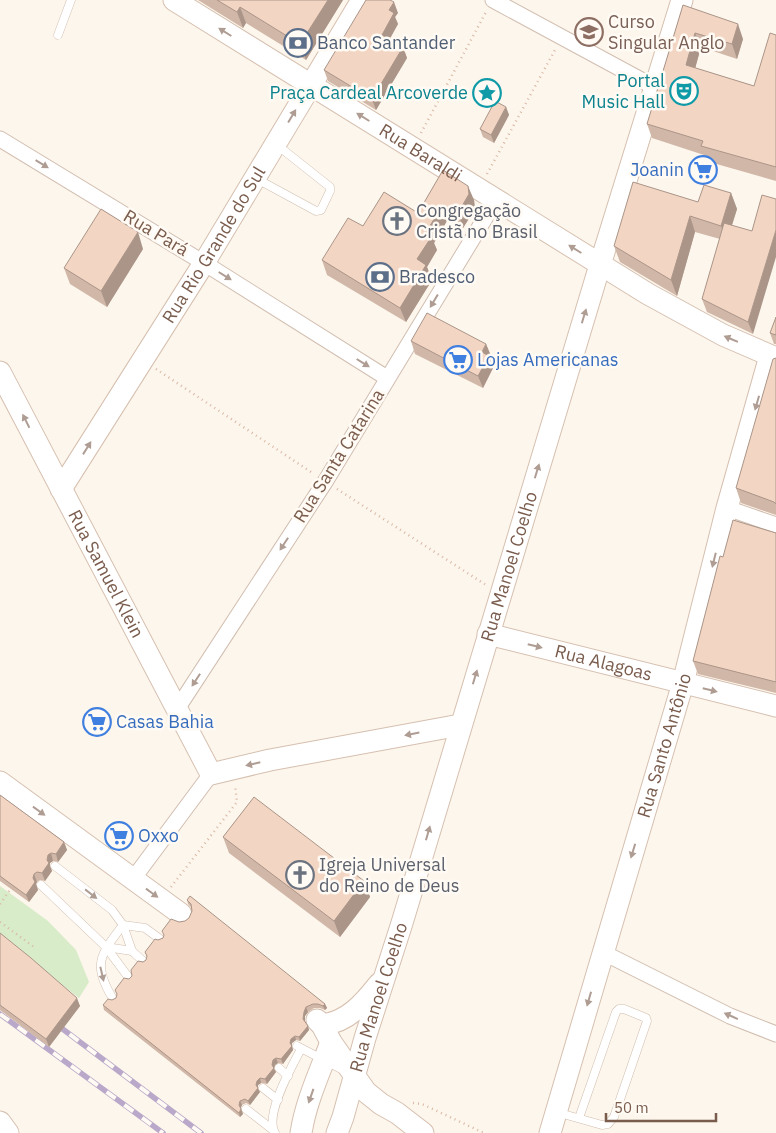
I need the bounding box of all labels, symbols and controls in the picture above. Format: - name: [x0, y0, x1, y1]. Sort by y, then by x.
- place label: Curso Singular Anglo: [608, 10, 724, 54]
- school or university icon: Curso Singular Anglo: [574, 17, 604, 47]
- one-way arrow: [218, 27, 231, 36]
- bank icon: Banco Santander: [283, 28, 313, 58]
- place label: Banco Santander: [317, 31, 456, 54]
- place label: Portal Music Hall: [582, 69, 665, 113]
- theatre icon: Portal Music Hall: [669, 76, 699, 106]
- place icon: Praça Cardeal Arcoverde: [472, 78, 502, 108]
- place label: Praça Cardeal Arcoverde: [269, 81, 468, 104]
- one-way arrow: [288, 109, 297, 122]
- one-way arrow: [356, 113, 369, 122]
- street label: Rua Baraldi: [375, 118, 466, 187]
- supermarket icon: Joanin: [688, 155, 718, 185]
- place label: Joanin: [630, 158, 684, 181]
- one-way arrow: [35, 159, 48, 168]
- street label: Rua Rio Grande do Sul: [157, 162, 270, 328]
- place label: Congregação Cristã no Brasil: [416, 199, 538, 243]
- street label: Rua Pará: [119, 204, 193, 261]
- church icon: Congregação Cristã no Brasil: [382, 206, 412, 236]
- one-way arrow: [568, 245, 582, 254]
- bank icon: Bradesco: [365, 262, 395, 292]
- place label: Bradesco: [399, 265, 475, 288]
- one-way arrow: [219, 271, 232, 281]
- one-way arrow: [429, 295, 438, 308]
- one-way arrow: [581, 308, 589, 323]
- one-way arrow: [724, 334, 738, 342]
- supermarket icon: Lojas Americanas: [443, 345, 473, 375]
- place label: Lojas Americanas: [477, 348, 619, 371]
- one-way arrow: [356, 358, 369, 367]
- street label: Rua Santa Catarina: [288, 384, 389, 527]
- one-way arrow: [753, 395, 761, 410]
- one-way arrow: [22, 414, 30, 428]
- one-way arrow: [82, 441, 91, 454]
- one-way arrow: [534, 464, 542, 479]
- street label: Rua Manoel Coelho: [475, 489, 542, 644]
- street label: Rua Samuel Klein: [63, 506, 150, 642]
- one-way arrow: [280, 537, 289, 551]
- one-way arrow: [710, 552, 718, 567]
- street label: Rua Alagoas: [552, 639, 655, 686]
- one-way arrow: [528, 642, 543, 650]
- one-way arrow: [471, 669, 479, 684]
- street label: Rua Santo Antônio: [632, 671, 696, 820]
- one-way arrow: [191, 674, 201, 687]
- one-way arrow: [702, 686, 717, 694]
- supermarket icon: Casas Bahia: [82, 707, 112, 737]
- place label: Casas Bahia: [116, 710, 214, 733]
- one-way arrow: [404, 730, 420, 738]
- one-way arrow: [245, 760, 260, 768]
- one-way arrow: [33, 806, 46, 816]
- supermarket icon: Oxxo: [104, 821, 134, 851]
- place label: Oxxo: [138, 824, 179, 847]
- one-way arrow: [425, 825, 433, 840]
- one-way arrow: [628, 843, 636, 858]
- place label: Igreja Universal do Reino de Deus: [319, 853, 459, 897]
- church icon: Igreja Universal do Reino de Deus: [285, 860, 315, 890]
- one-way arrow: [84, 888, 97, 899]
- one-way arrow: [145, 888, 159, 898]
- street label: Rua Manoel Coelho: [344, 919, 412, 1075]
- one-way arrow: [98, 966, 106, 981]
- one-way arrow: [584, 992, 592, 1007]
- one-way arrow: [724, 1012, 738, 1020]
- one-way arrow: [307, 1089, 314, 1104]
- scale bar: [606, 1090, 716, 1122]
- text: 50 m: [614, 1098, 649, 1117]

